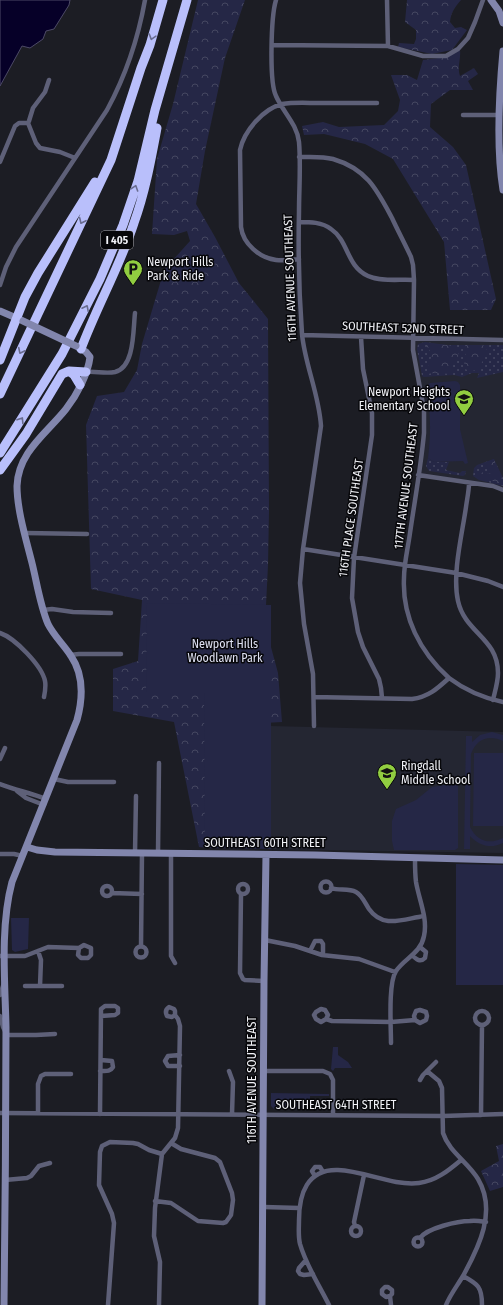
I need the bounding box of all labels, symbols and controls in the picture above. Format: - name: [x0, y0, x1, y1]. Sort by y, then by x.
- one-way arrow: [148, 34, 157, 41]
- one-way arrow: [130, 185, 139, 192]
- street label: 116TH AVENUE SOUTHEAST: [281, 214, 299, 342]
- one-way arrow: [79, 217, 87, 224]
- road number: I 405: [101, 231, 133, 249]
- place label: Newport Hills Park & Ride: [147, 255, 213, 283]
- parking icon: Newport Hills Park & Ride: [122, 258, 144, 286]
- one-way arrow: [81, 305, 89, 312]
- street label: SOUTHEAST 52ND STREET: [342, 319, 465, 337]
- one-way arrow: [18, 347, 26, 354]
- place label: Newport Heights Elementary School: [359, 385, 450, 413]
- school or university icon: Newport Heights Elementary School: [453, 388, 475, 416]
- one-way arrow: [16, 417, 23, 424]
- street label: 117TH AVENUE SOUTHEAST: [391, 422, 421, 550]
- street label: 116TH PLACE SOUTHEAST: [336, 458, 366, 578]
- park label: Newport Hills Woodlawn Park: [187, 637, 263, 665]
- place label: Ringdall Middle School: [401, 759, 470, 787]
- school or university icon: Ringdall Middle School: [376, 762, 398, 790]
- street label: SOUTHEAST 60TH STREET: [204, 836, 326, 850]
- street label: 116TH AVENUE SOUTHEAST: [245, 1016, 259, 1144]
- street label: SOUTHEAST 64TH STREET: [276, 1098, 397, 1112]

